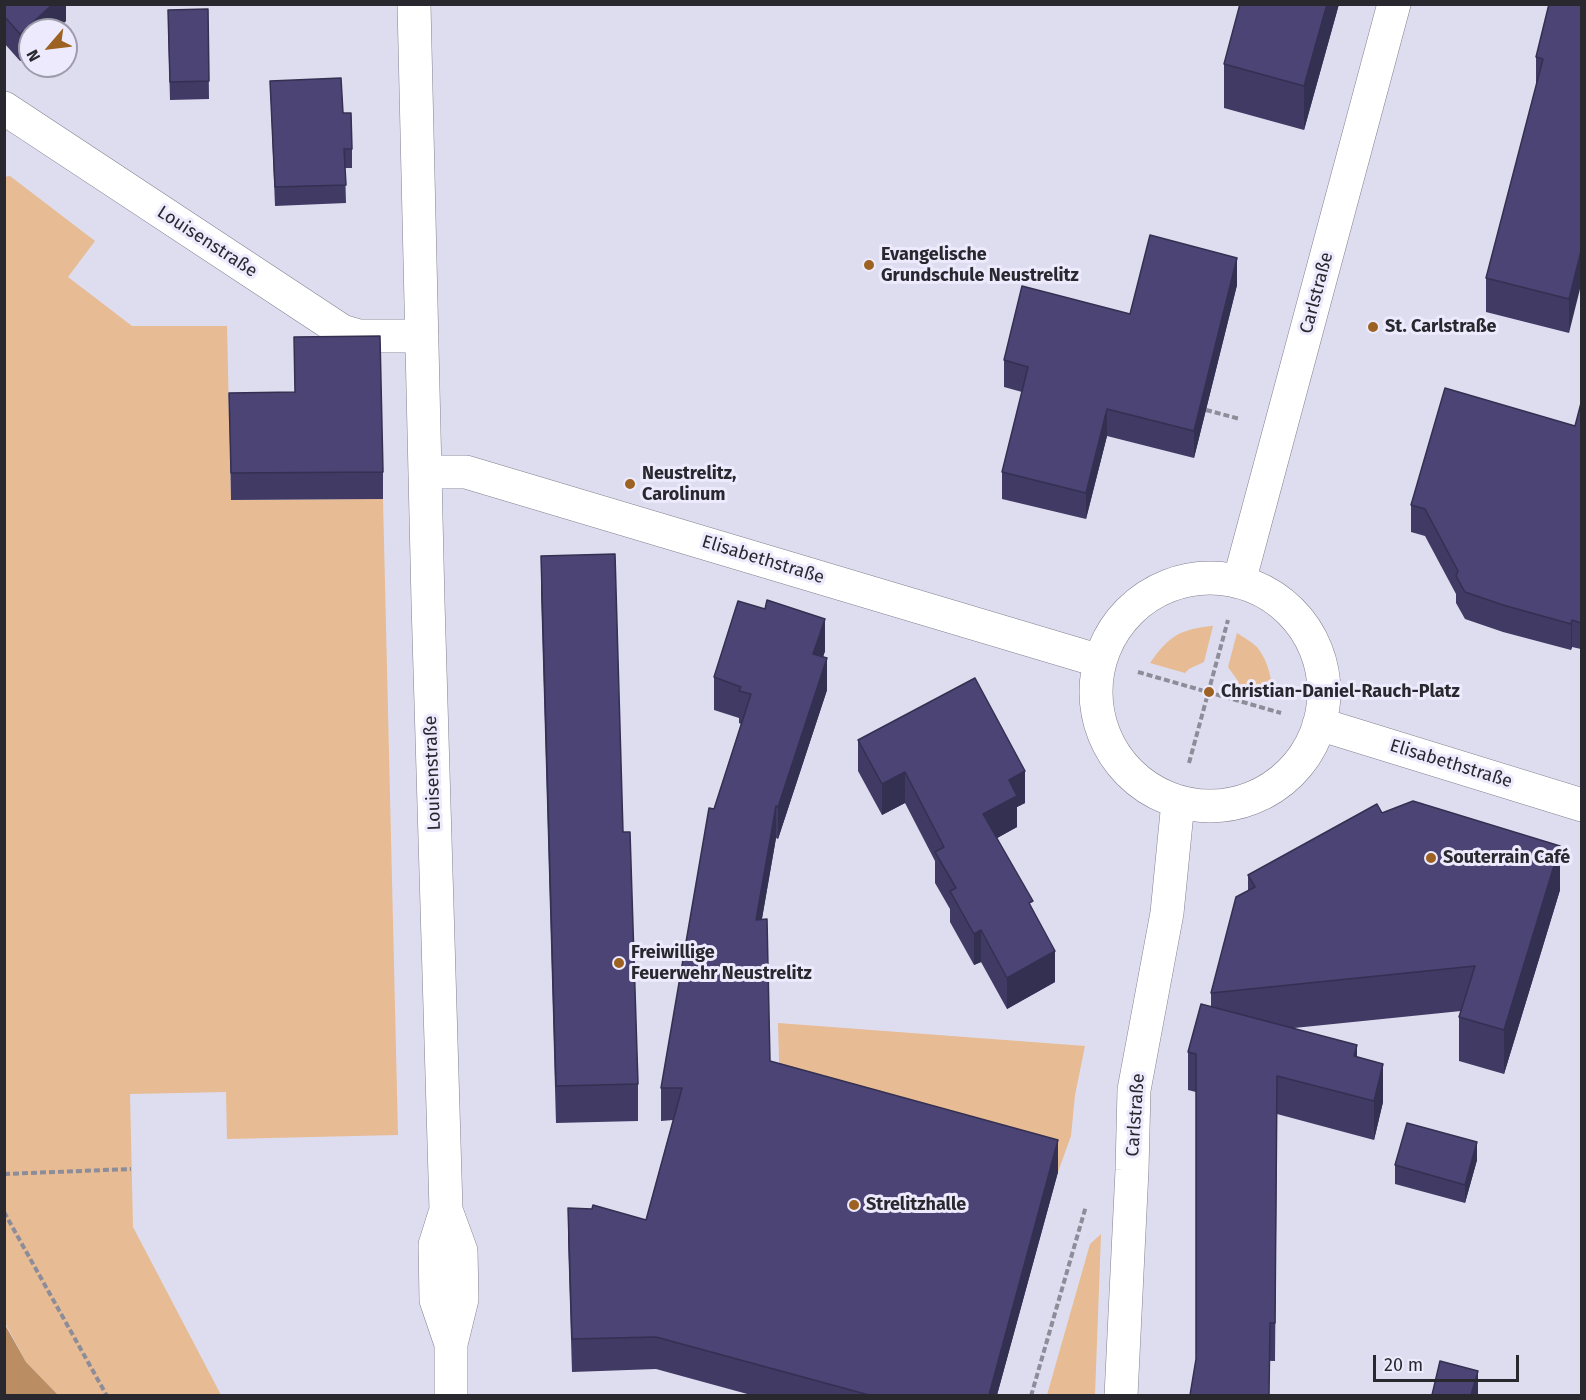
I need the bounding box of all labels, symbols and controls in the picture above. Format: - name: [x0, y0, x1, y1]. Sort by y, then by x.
- north arrow: [18, 18, 78, 78]
- text: N: [23, 47, 44, 65]
- street label: Louisenstraße: [153, 202, 261, 282]
- place label: Evangelische Grundschule Neustrelitz: [881, 244, 1079, 286]
- street label: Carlstraße: [1296, 250, 1338, 336]
- marker: Evangelische Grundschule Neustrelitz: [862, 258, 876, 272]
- place label: St. Carlstraße: [1385, 316, 1497, 338]
- marker: St. Carlstraße: [1366, 320, 1380, 334]
- place label: Neustrelitz, Carolinum: [642, 463, 736, 506]
- marker: Neustrelitz, Carolinum: [623, 477, 637, 491]
- street label: Elisabethstraße: [699, 531, 827, 589]
- place label: Christian-Daniel-Rauch-Platz: [1221, 681, 1460, 703]
- marker: Christian-Daniel-Rauch-Platz: [1202, 685, 1216, 699]
- street label: Louisenstraße: [420, 715, 446, 831]
- street label: Elisabethstraße: [1387, 735, 1515, 793]
- place label: Souterrain Café: [1443, 847, 1570, 869]
- marker: Souterrain Café: [1424, 851, 1438, 865]
- place label: Freiwillige Feuerwehr Neustrelitz: [631, 942, 812, 984]
- marker: Freiwillige Feuerwehr Neustrelitz: [612, 956, 626, 970]
- street label: Carlstraße: [1122, 1073, 1150, 1157]
- place label: Strelitzhalle: [866, 1194, 966, 1216]
- marker: Strelitzhalle: [847, 1198, 861, 1212]
- scale bar: [1376, 1343, 1522, 1381]
- text: 20 m: [1384, 1354, 1423, 1376]

